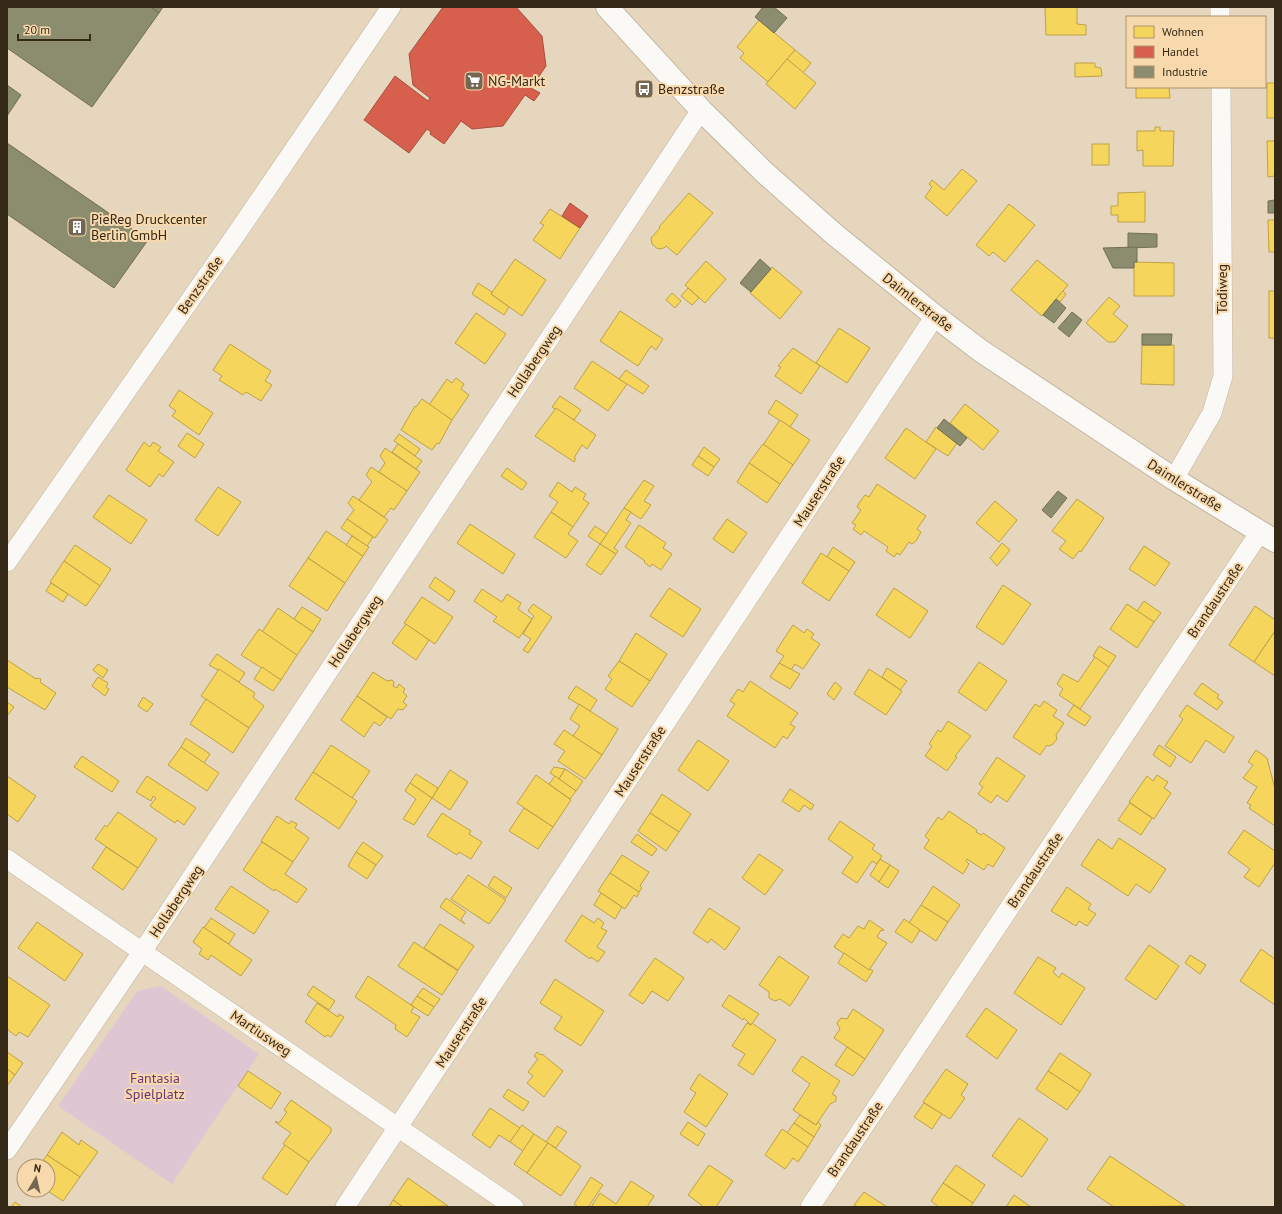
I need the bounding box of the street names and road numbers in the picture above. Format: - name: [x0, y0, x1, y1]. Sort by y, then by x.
- street label: Benzstraße: [173, 252, 227, 318]
- street label: Tödiweg: [1213, 264, 1231, 314]
- street label: Daimlerstraße: [879, 269, 957, 335]
- street label: Hollabergweg: [503, 321, 565, 401]
- street label: Mauserstraße: [789, 452, 849, 530]
- street label: Daimlerstraße: [1144, 455, 1226, 515]
- street label: Brandaustraße: [1183, 559, 1247, 641]
- street label: Hollabergweg: [324, 591, 386, 671]
- street label: Mauserstraße: [610, 722, 670, 800]
- street label: Brandaustraße: [1003, 829, 1067, 911]
- street label: Hollabergweg: [145, 861, 207, 941]
- street label: Mauserstraße: [431, 993, 491, 1071]
- street label: Martiusweg: [227, 1006, 295, 1060]
- street label: Brandaustraße: [823, 1098, 887, 1180]

